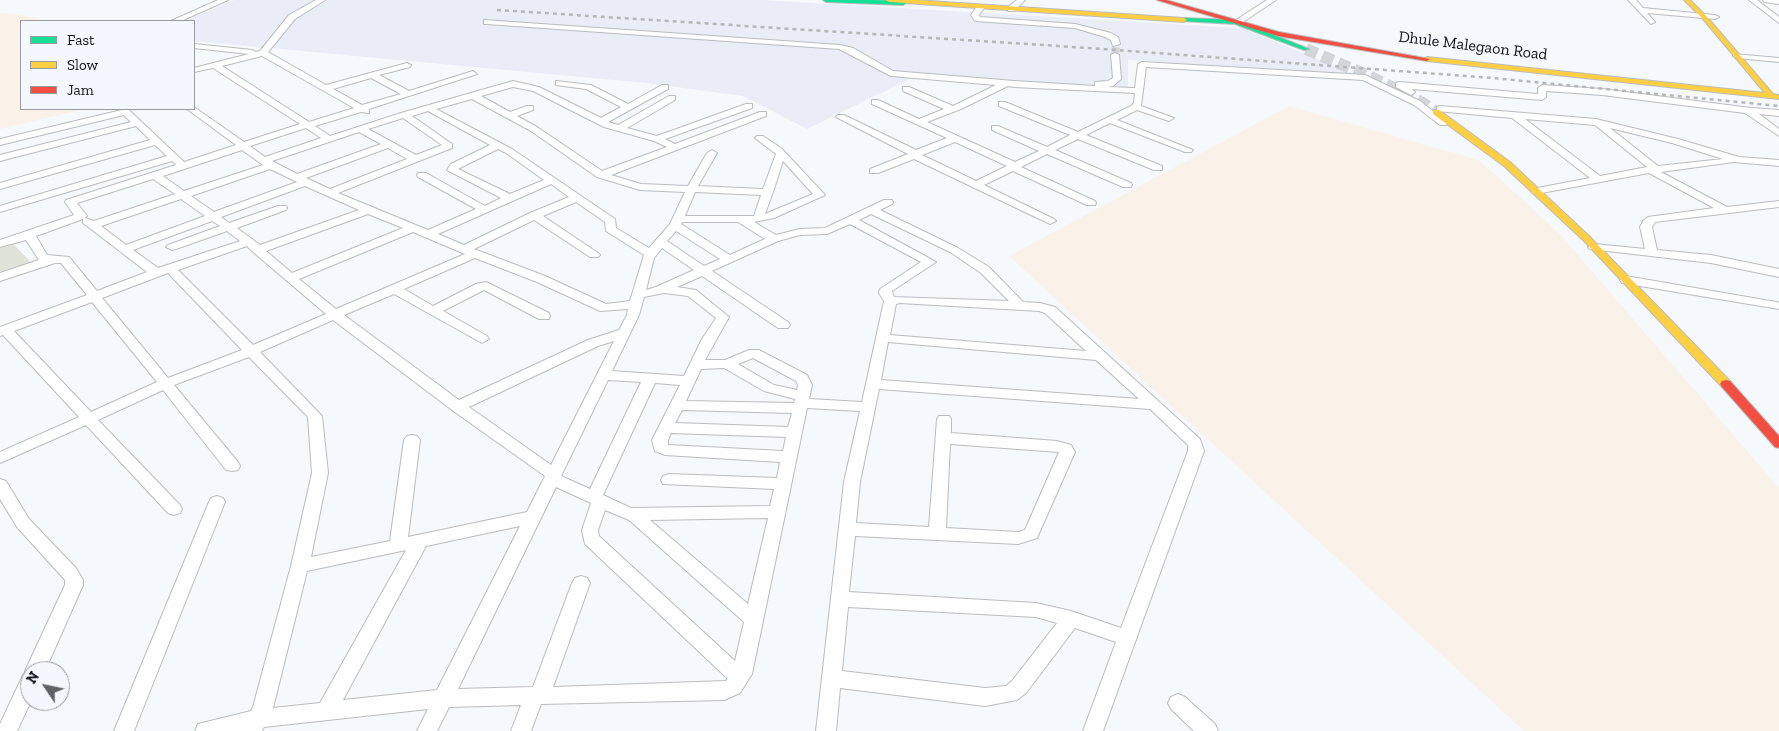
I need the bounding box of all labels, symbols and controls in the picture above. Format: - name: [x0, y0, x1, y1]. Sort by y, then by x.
- legend: [20, 20, 195, 110]
- street label: Dhule Malegaon Road: [1398, 27, 1548, 65]
- text: Fast: [67, 31, 95, 49]
- text: Slow: [67, 56, 98, 74]
- text: Jam: [67, 81, 94, 99]
- north arrow: [20, 661, 70, 711]
- text: N: [23, 669, 43, 687]

